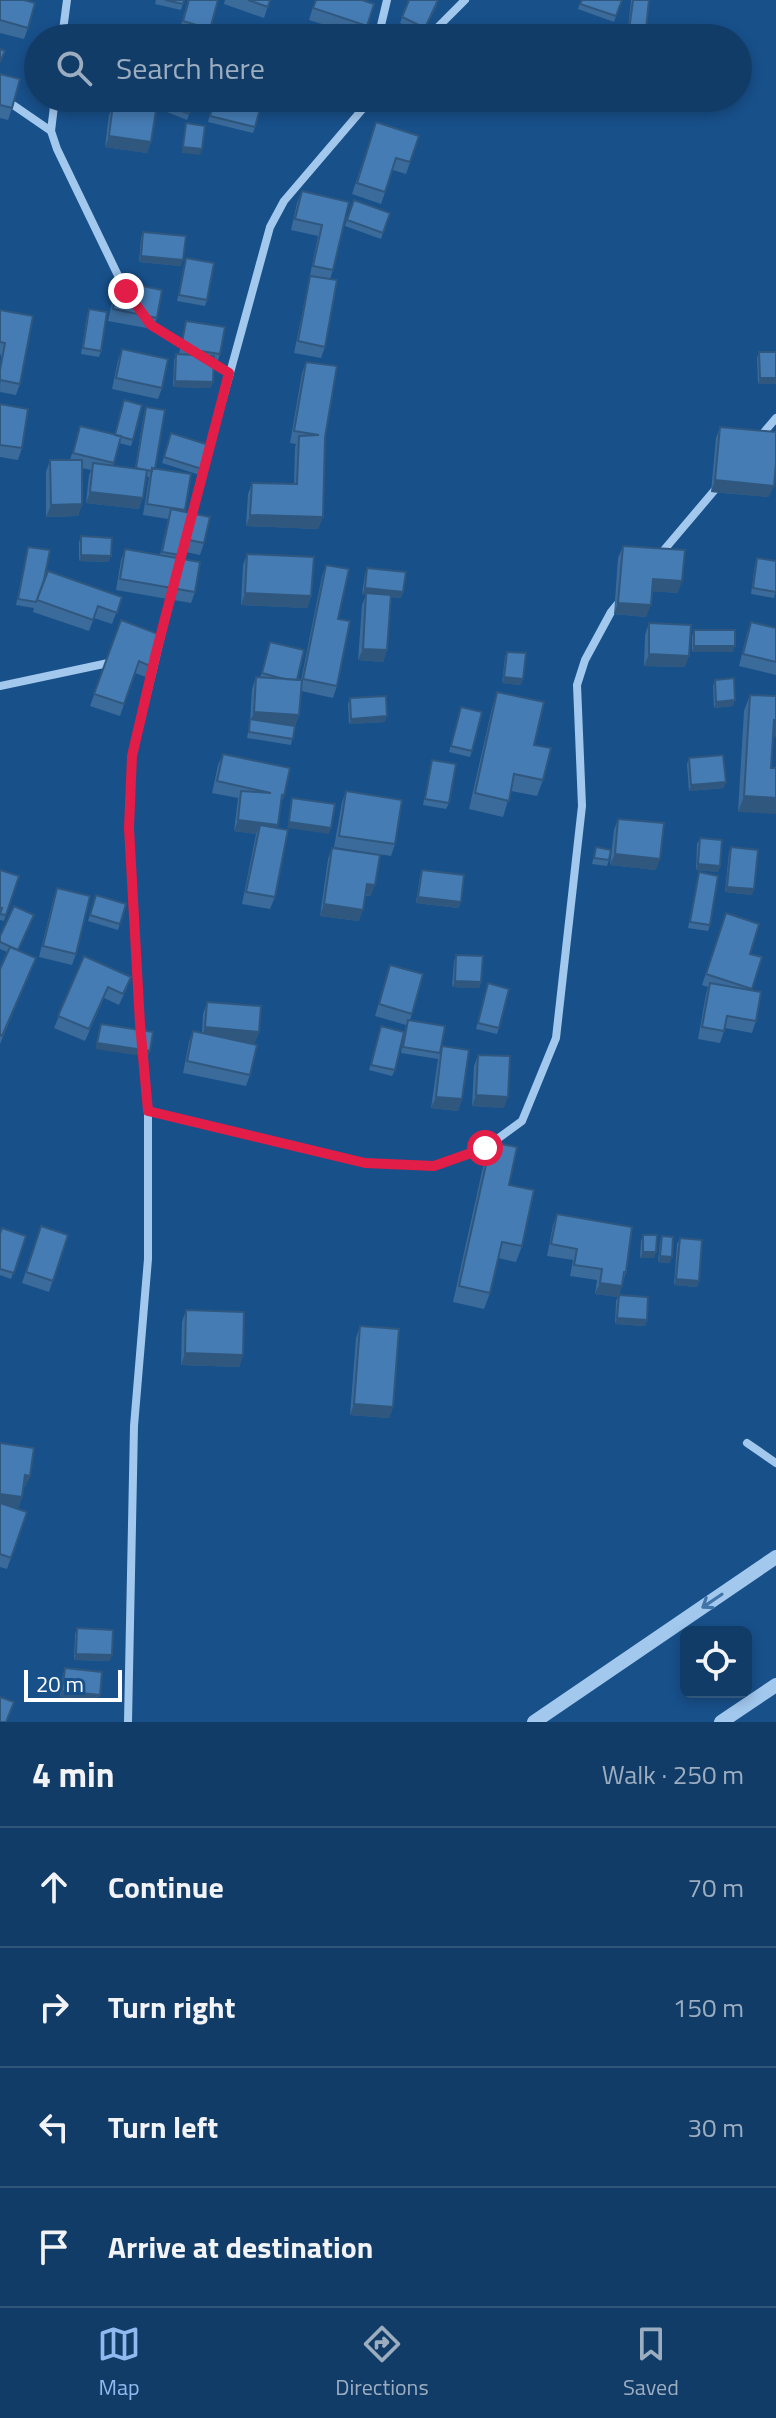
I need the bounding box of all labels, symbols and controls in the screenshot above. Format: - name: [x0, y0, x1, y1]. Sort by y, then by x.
- search box: [24, 24, 752, 112]
- text: Search here: [116, 45, 265, 91]
- icon: search: [52, 46, 96, 90]
- route end: [108, 273, 144, 309]
- route start: [467, 1130, 503, 1166]
- one-way arrow: [701, 1593, 723, 1609]
- map controls: [680, 1626, 752, 1698]
- button: locate: [680, 1626, 752, 1698]
- scale bar: [24, 1666, 122, 1702]
- text: 20 m: [36, 1667, 84, 1701]
- text: 4 min: [32, 1748, 115, 1800]
- text: Walk · 250 m: [602, 1755, 744, 1794]
- text: Continue: [108, 1864, 224, 1910]
- icon: ahead: [32, 1865, 76, 1909]
- text: 70 m: [687, 1868, 744, 1907]
- text: Turn right: [108, 1984, 236, 2030]
- icon: right: [32, 1985, 76, 2029]
- text: 150 m: [673, 1988, 744, 2027]
- text: Turn left: [108, 2104, 218, 2150]
- icon: left: [32, 2105, 76, 2149]
- text: 30 m: [687, 2108, 744, 2147]
- text: Arrive at destination: [108, 2224, 373, 2270]
- icon: arrive: [32, 2225, 76, 2269]
- tab: Map: [97, 2322, 141, 2404]
- tab: Directions: [335, 2322, 429, 2404]
- tab: Saved: [623, 2322, 679, 2404]

